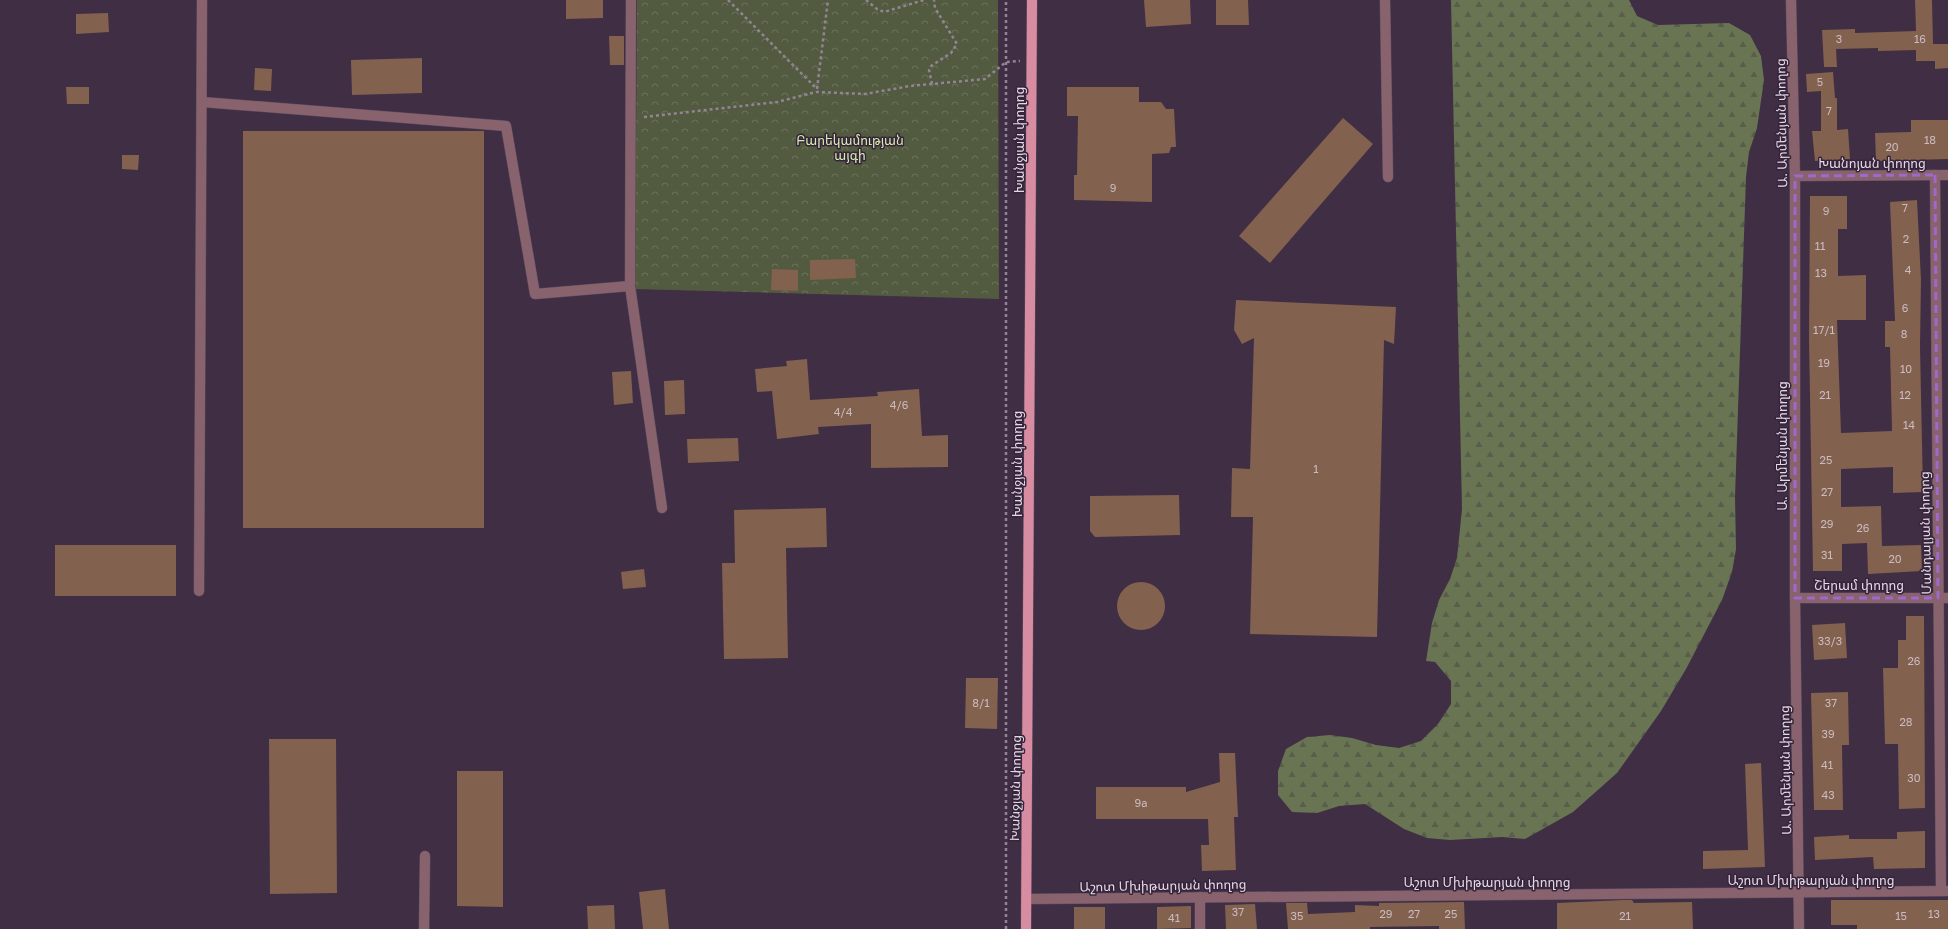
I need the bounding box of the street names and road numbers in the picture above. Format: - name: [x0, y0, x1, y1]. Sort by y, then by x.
- street label: Ա. Արմենյան փողոց: [1772, 58, 1790, 188]
- street label: Խանջյան փողոց: [1011, 87, 1027, 193]
- street label: Խանոյան փողոց: [1818, 155, 1926, 171]
- street label: Ա. Արմենյան փողոց: [1774, 381, 1790, 511]
- street label: Խանջյան փողոց: [1009, 411, 1025, 517]
- street label: Մանդալյան փողոց: [1916, 471, 1934, 595]
- street label: Շերամ փողոց: [1814, 577, 1904, 593]
- street label: Ա. Արմենյան փողոց: [1776, 705, 1794, 835]
- street label: Խանջյան փողոց: [1006, 735, 1024, 841]
- street label: Աշոտ Մխիթարյան փողոց: [1728, 872, 1895, 888]
- street label: Աշոտ Մխիթարյան փողոց: [1404, 874, 1571, 890]
- street label: Աշոտ Մխիթարյան փողոց: [1079, 876, 1247, 894]

